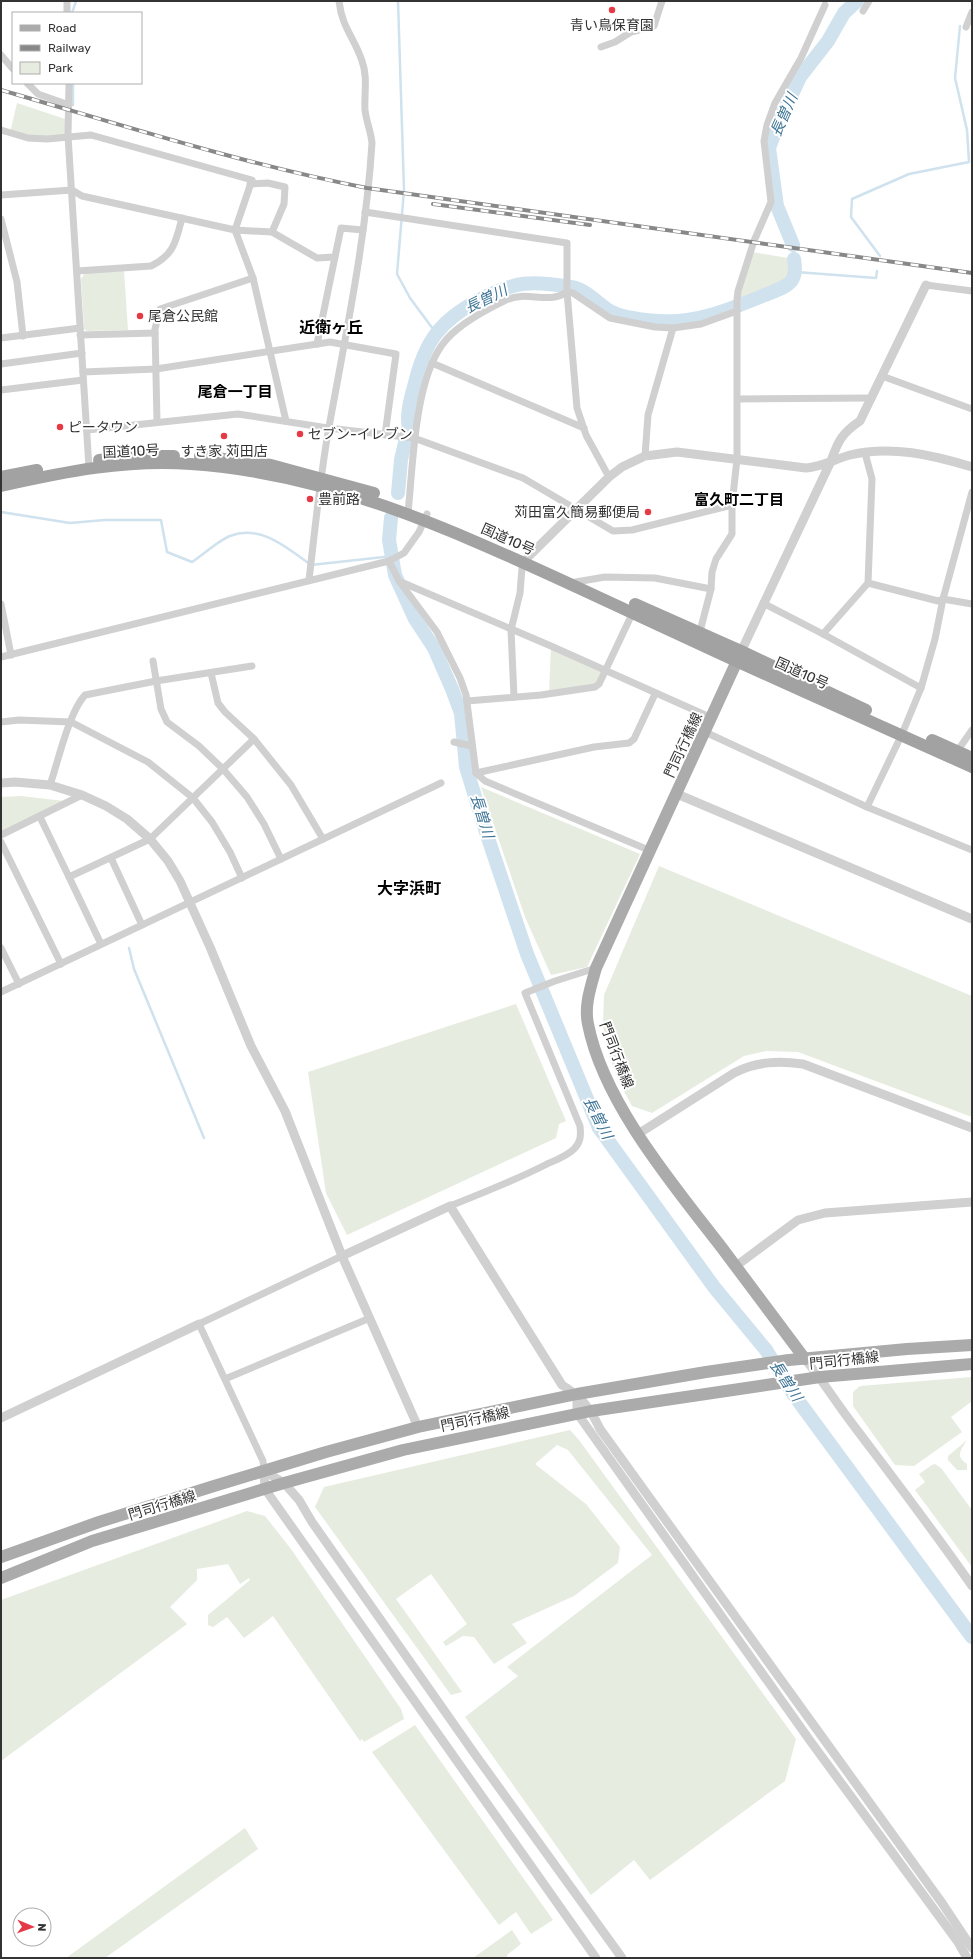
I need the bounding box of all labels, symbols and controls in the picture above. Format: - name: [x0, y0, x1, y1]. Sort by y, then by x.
- marker: 青い鳥保育園: [607, 5, 617, 15]
- legend: [12, 12, 142, 84]
- place label: 青い鳥保育園: [570, 17, 654, 34]
- text: Road: [48, 21, 76, 35]
- text: Railway: [48, 41, 91, 55]
- text: Park: [48, 61, 74, 75]
- water label: 長曽川: [767, 89, 802, 139]
- water label: 長曽川: [462, 280, 512, 317]
- place label: 尾倉公民館: [148, 308, 218, 325]
- marker: 尾倉公民館: [135, 311, 145, 321]
- district label: 近衛ヶ丘: [299, 318, 363, 337]
- district label: 尾倉一丁目: [197, 383, 273, 401]
- place label: ピータウン: [68, 419, 138, 436]
- marker: ピータウン: [55, 422, 65, 432]
- place label: セブン-イレブン: [308, 426, 413, 443]
- marker: セブン-イレブン: [295, 429, 305, 439]
- marker: すき家 苅田店: [219, 431, 229, 441]
- street label: 国道10号: [102, 442, 160, 461]
- place label: すき家 苅田店: [180, 443, 268, 460]
- place label: 豊前路: [318, 491, 360, 508]
- district label: 富久町二丁目: [694, 491, 784, 509]
- marker: 豊前路: [305, 494, 315, 504]
- place label: 苅田富久簡易郵便局: [514, 504, 640, 521]
- marker: 苅田富久簡易郵便局: [643, 507, 653, 517]
- street label: 国道10号: [478, 520, 537, 559]
- street label: 国道10号: [772, 654, 831, 693]
- street label: 門司行橋線: [661, 710, 706, 781]
- water label: 長曽川: [467, 792, 498, 842]
- district label: 大字浜町: [377, 879, 441, 898]
- street label: 門司行橋線: [596, 1019, 637, 1091]
- water label: 長曽川: [580, 1094, 617, 1144]
- street label: 門司行橋線: [808, 1348, 880, 1373]
- water label: 長曽川: [766, 1357, 807, 1406]
- street label: 門司行橋線: [439, 1404, 511, 1435]
- street label: 門司行橋線: [126, 1487, 198, 1524]
- north arrow: [12, 1907, 52, 1947]
- text: N: [35, 1923, 48, 1932]

